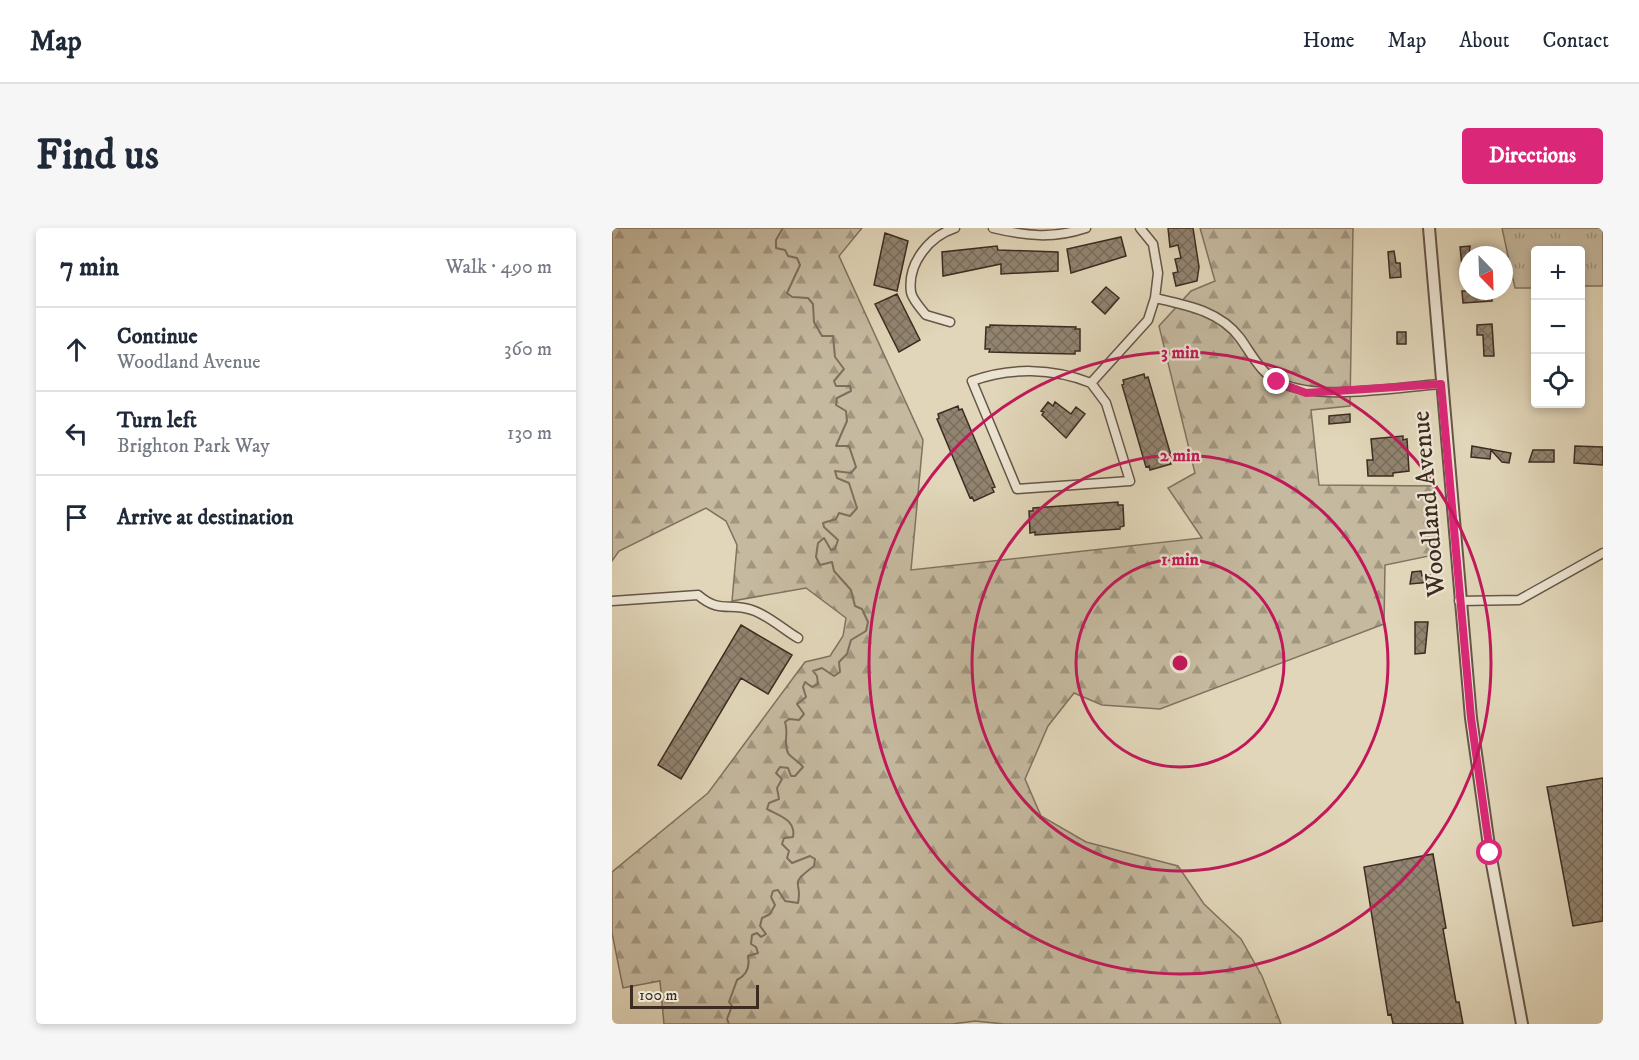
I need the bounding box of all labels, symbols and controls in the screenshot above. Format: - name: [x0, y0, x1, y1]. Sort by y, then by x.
- text: Map: [30, 24, 82, 59]
- text: Home: [1303, 28, 1355, 54]
- text: Map: [1388, 28, 1426, 54]
- text: About: [1459, 28, 1510, 54]
- text: Contact: [1543, 28, 1609, 54]
- button: Directions: [1462, 128, 1603, 184]
- text: Find us: [36, 130, 159, 182]
- north arrow: [1459, 246, 1513, 300]
- map controls: [1531, 246, 1585, 408]
- button: +: [1531, 246, 1585, 300]
- text: 7 min: [60, 251, 119, 284]
- text: Walk · 490 m: [445, 255, 552, 280]
- button: −: [1531, 300, 1585, 354]
- text: Continue: [117, 323, 198, 350]
- icon: ahead: [60, 333, 93, 366]
- text: 360 m: [504, 337, 552, 362]
- text: 3 min: [1161, 342, 1200, 364]
- text: Woodland Avenue: [117, 350, 261, 375]
- button: locate: [1531, 354, 1585, 408]
- route end: [1263, 368, 1289, 394]
- text: Turn left: [117, 407, 197, 434]
- street label: Woodland Avenue: [1404, 410, 1454, 599]
- icon: left: [60, 417, 93, 450]
- text: 130 m: [507, 421, 552, 446]
- text: Brighton Park Way: [117, 434, 270, 459]
- text: 2 min: [1160, 445, 1201, 467]
- icon: arrive: [60, 501, 93, 534]
- text: Arrive at destination: [117, 504, 294, 531]
- text: 1 min: [1161, 549, 1200, 571]
- centre of rings: [1170, 653, 1190, 673]
- route start: [1476, 839, 1502, 865]
- scale bar: [630, 982, 759, 1010]
- text: 100 m: [639, 985, 678, 1005]

